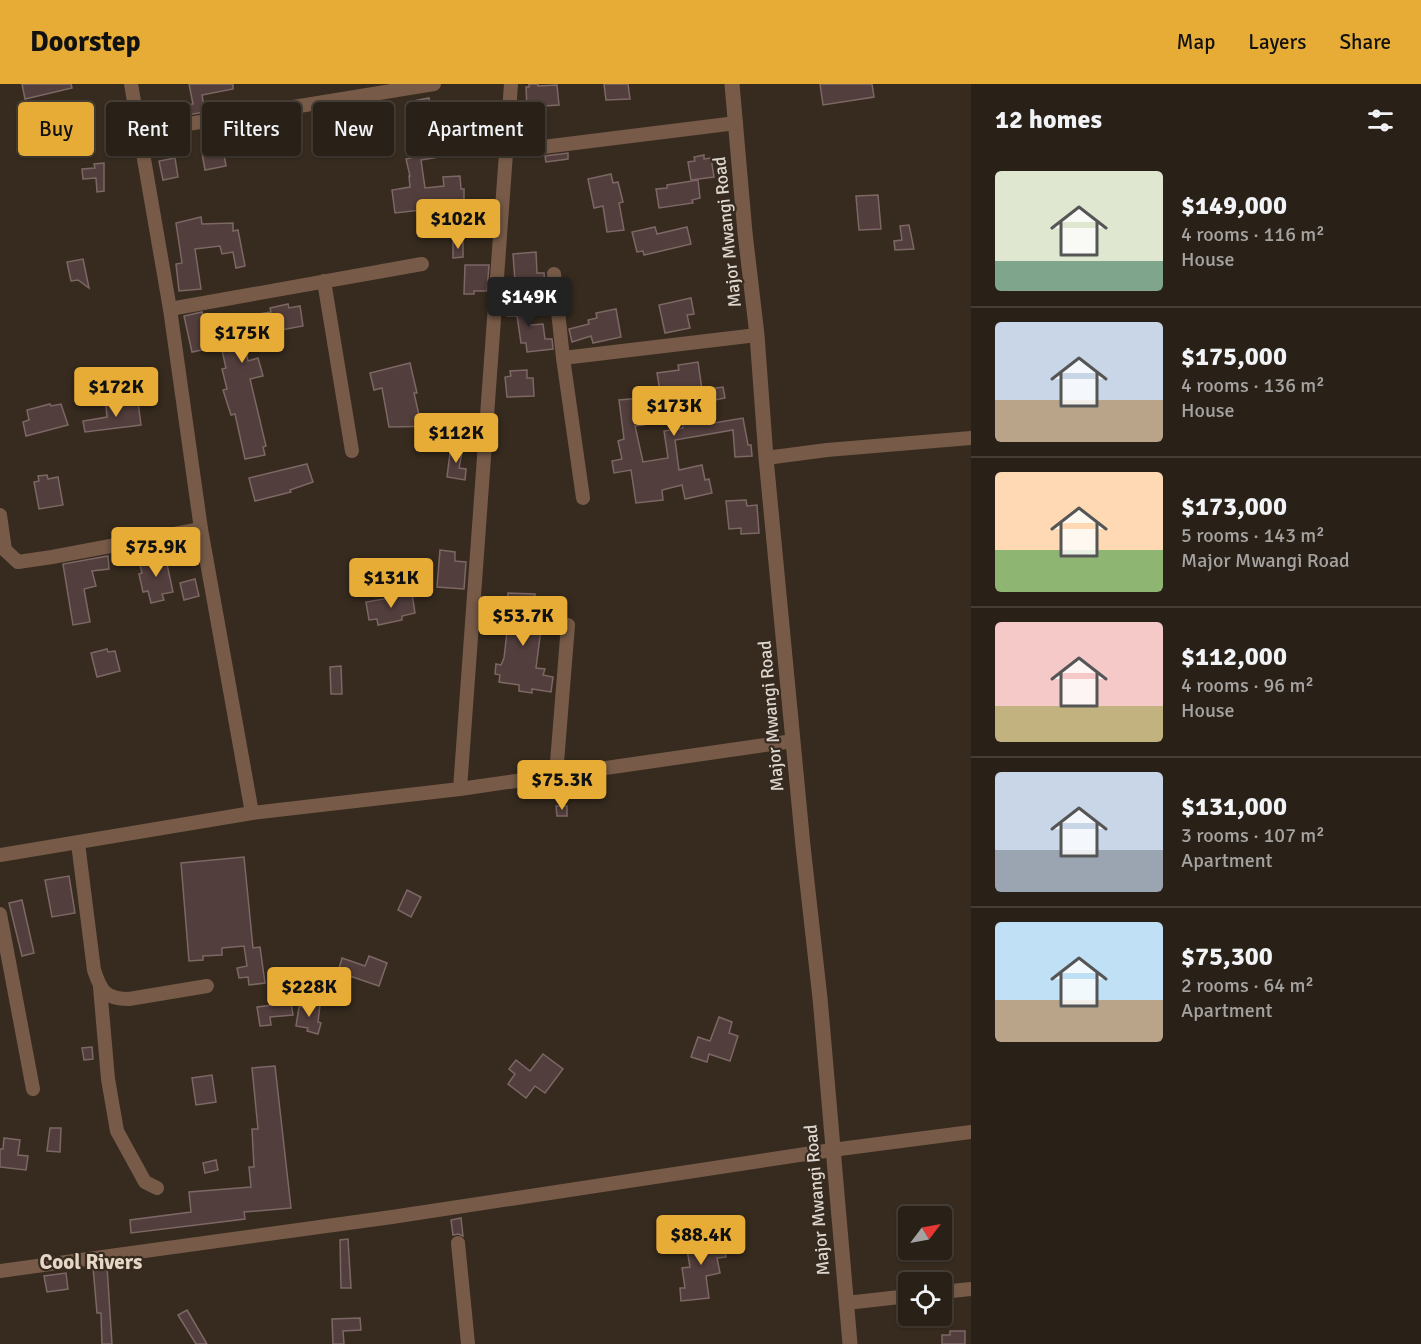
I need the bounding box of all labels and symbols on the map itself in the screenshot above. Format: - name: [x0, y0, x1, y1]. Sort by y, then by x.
- street label: Major Mwangi Road: [708, 155, 746, 309]
- pin: $102K: [416, 199, 500, 250]
- pin: $149K: [487, 277, 571, 328]
- pin: $175K: [200, 313, 284, 364]
- pin: $172K: [74, 367, 158, 418]
- pin: $173K: [632, 386, 716, 437]
- pin: $112K: [414, 413, 498, 464]
- pin: $75.9K: [107, 527, 205, 578]
- pin: $131K: [349, 558, 433, 609]
- pin: $53.7K: [474, 596, 572, 647]
- street label: Major Mwangi Road: [753, 639, 789, 793]
- pin: $75.3K: [513, 760, 611, 811]
- pin: $228K: [267, 967, 351, 1018]
- street label: Major Mwangi Road: [799, 1123, 835, 1277]
- north arrow: [898, 1206, 952, 1260]
- pin: $88.4K: [652, 1215, 750, 1266]
- district label: Cool Rivers: [40, 1249, 142, 1275]

